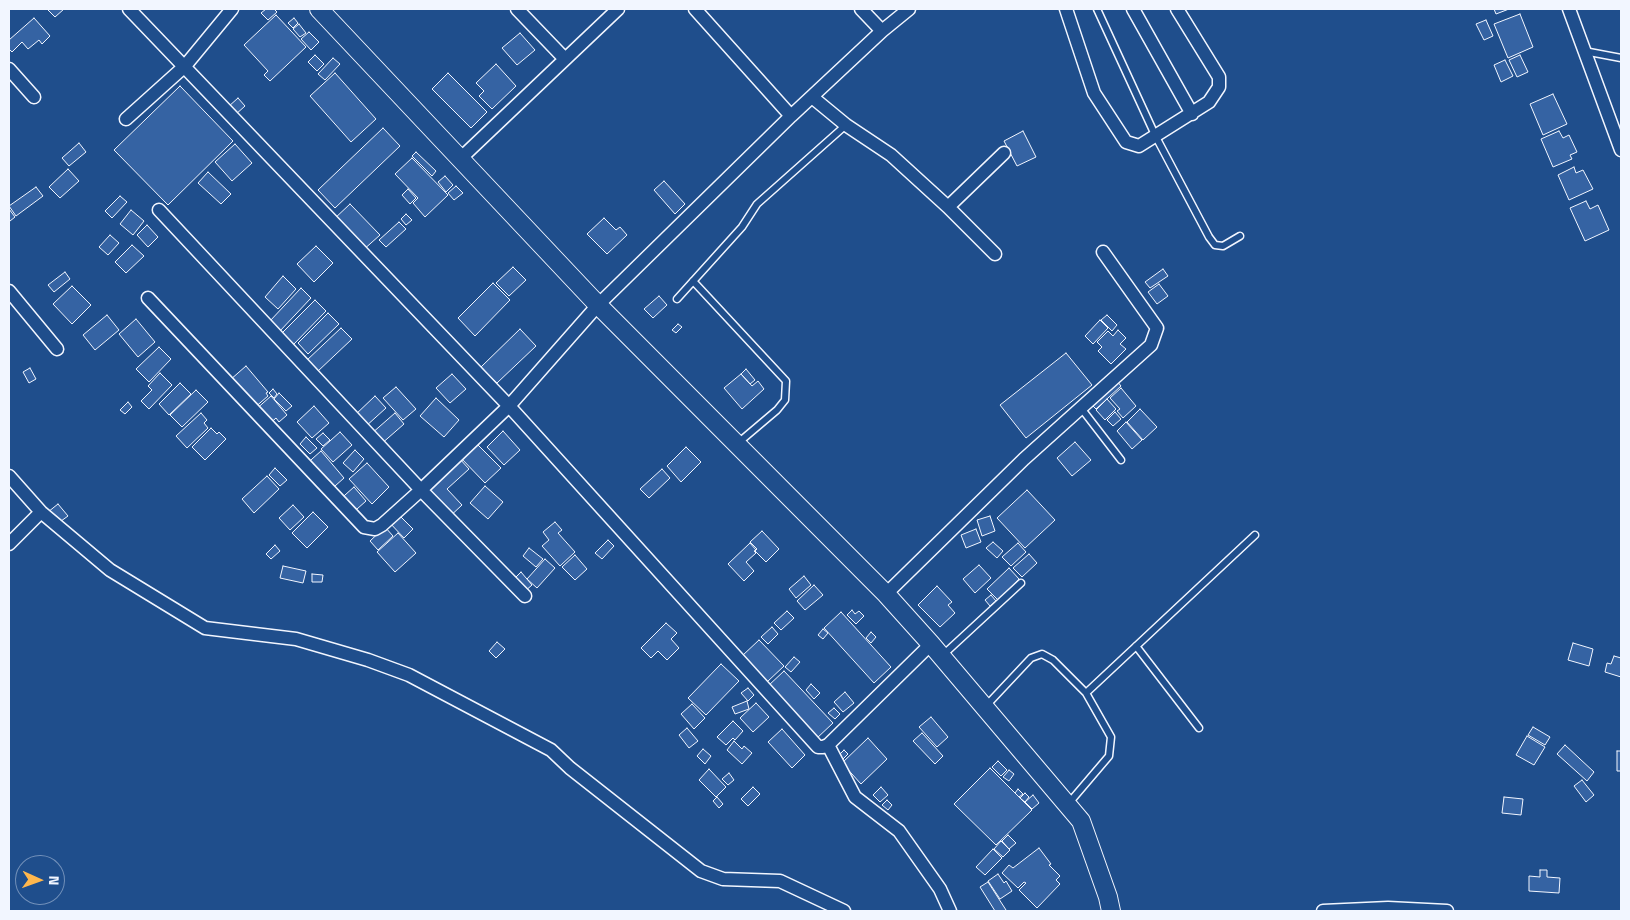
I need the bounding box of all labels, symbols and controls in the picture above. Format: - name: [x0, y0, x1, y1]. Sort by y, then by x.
- north arrow: [15, 855, 65, 905]
- text: N: [44, 875, 65, 886]

